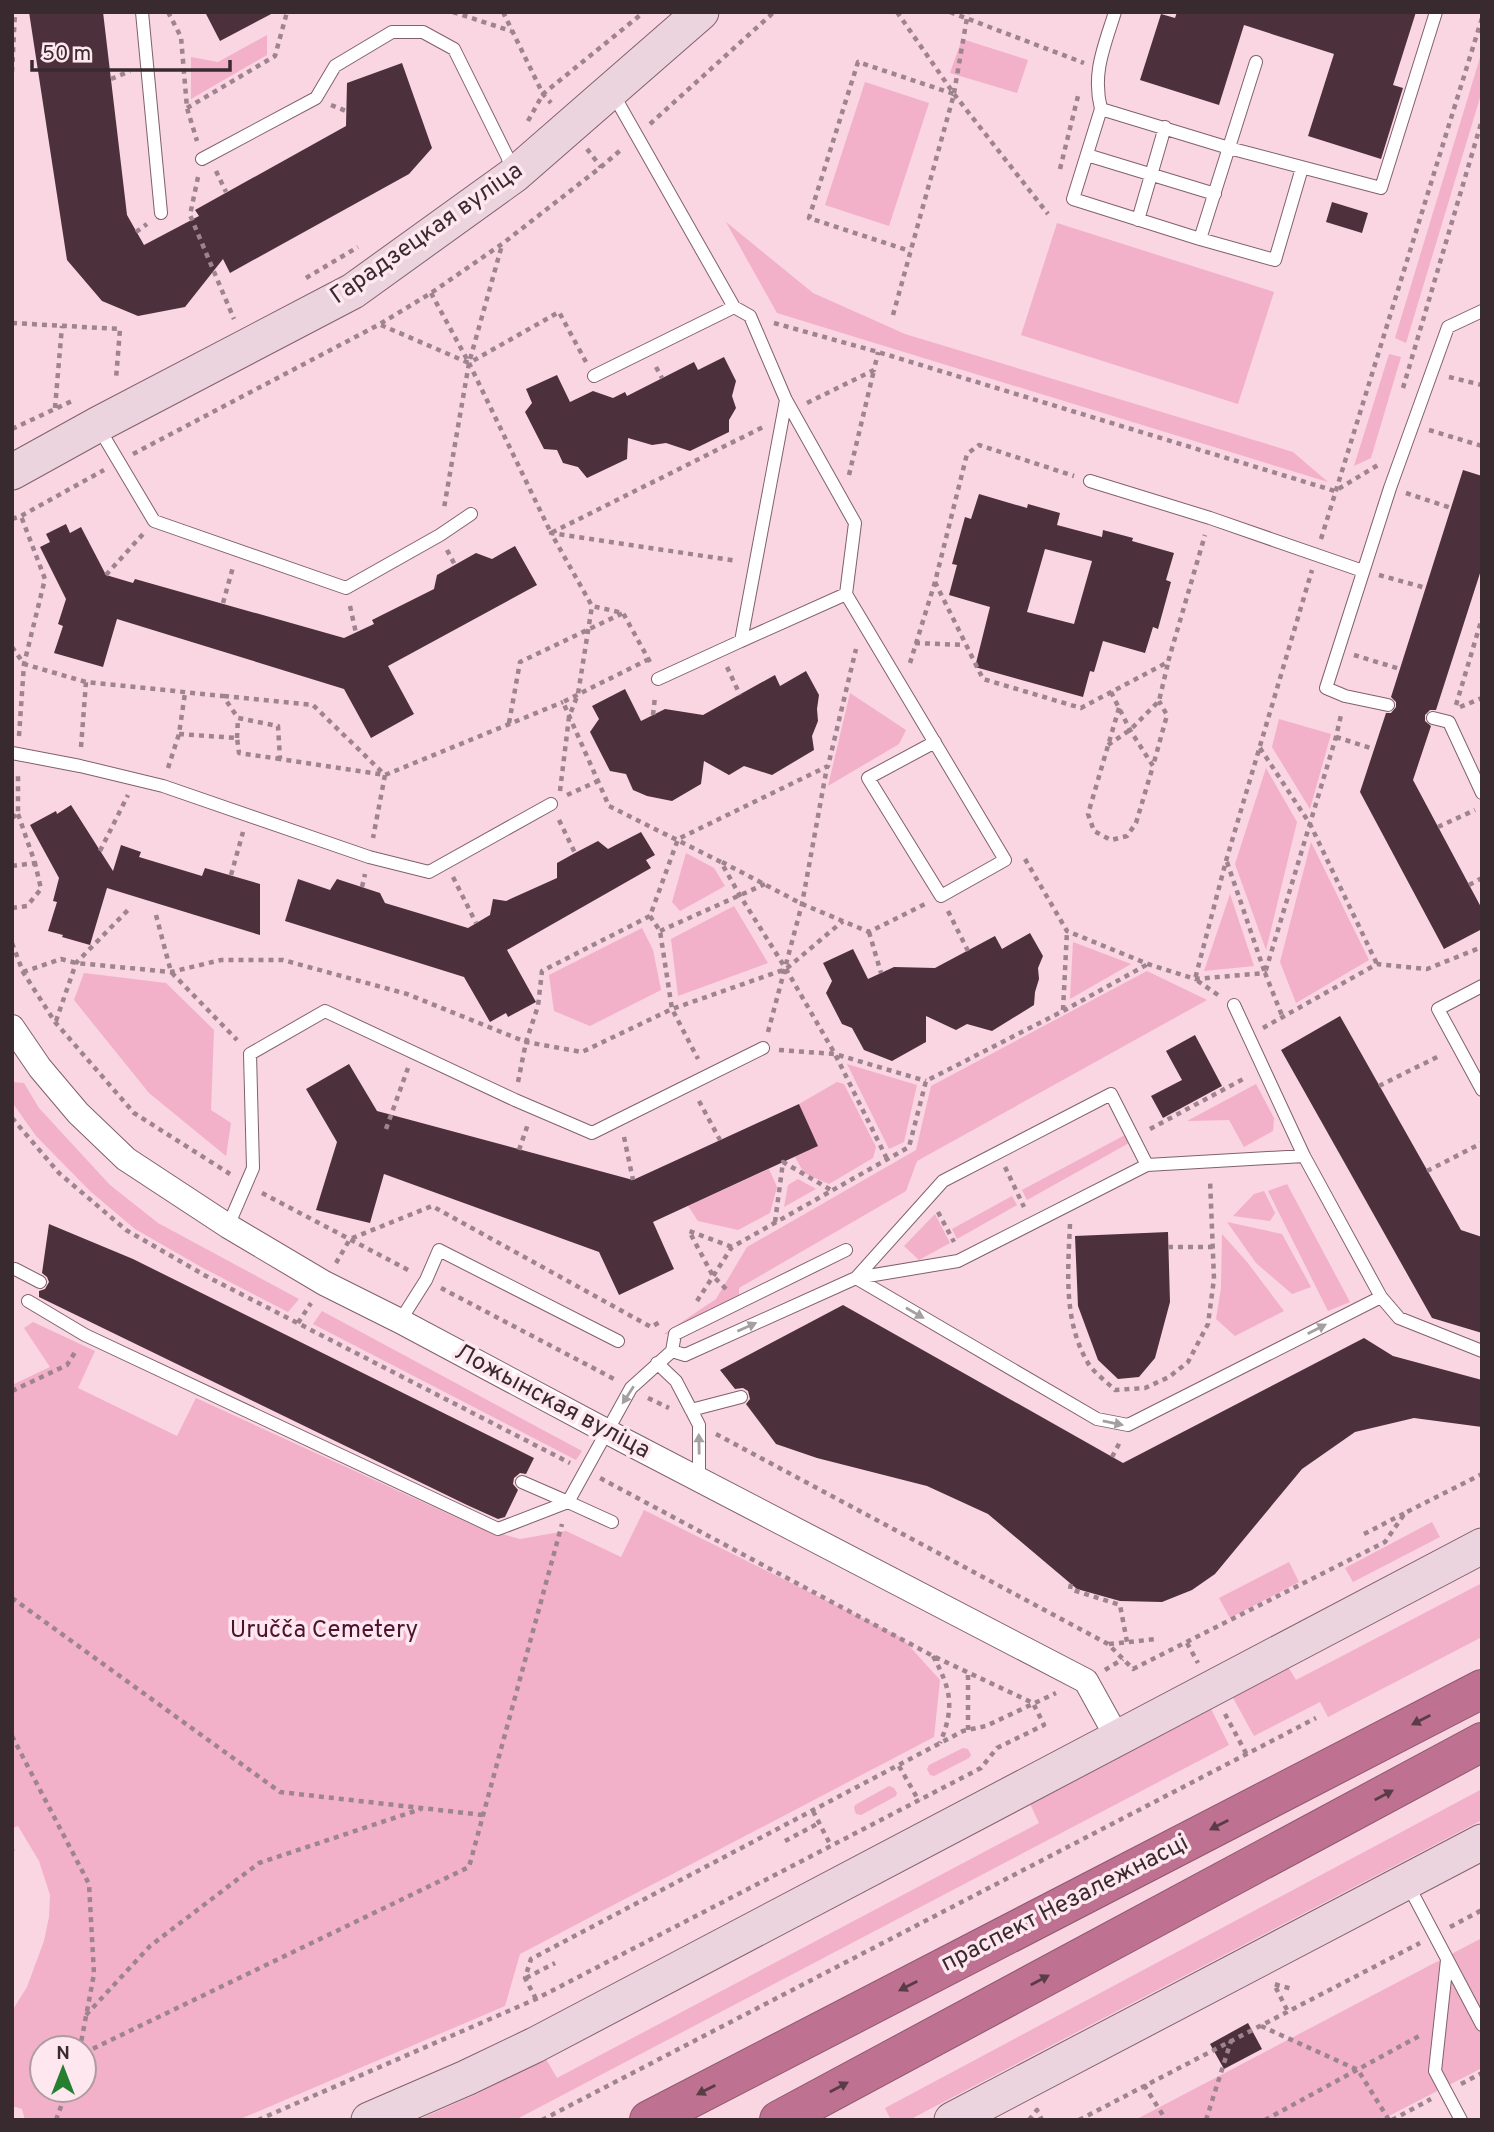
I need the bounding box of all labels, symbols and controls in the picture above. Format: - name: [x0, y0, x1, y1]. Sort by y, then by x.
- scale bar: [32, 28, 229, 72]
- text: 50 m: [42, 41, 91, 68]
- street label: Гарадзецкая вуліца: [325, 156, 529, 312]
- one-way arrow: [905, 1307, 924, 1319]
- one-way arrow: [737, 1321, 758, 1332]
- one-way arrow: [1307, 1324, 1327, 1335]
- street label: Ложынская вуліца: [449, 1338, 655, 1466]
- one-way arrow: [622, 1385, 635, 1404]
- one-way arrow: [1102, 1417, 1124, 1428]
- one-way arrow: [693, 1433, 705, 1455]
- park label: Uručča Cemetery: [230, 1616, 418, 1646]
- one-way arrow: [1411, 1715, 1431, 1726]
- one-way arrow: [1374, 1789, 1393, 1801]
- one-way arrow: [1209, 1819, 1229, 1830]
- street label: праспект Незалежнасці: [936, 1828, 1194, 1980]
- one-way arrow: [1030, 1974, 1049, 1986]
- one-way arrow: [898, 1980, 918, 1991]
- north arrow: [28, 2034, 98, 2104]
- text: N: [56, 2042, 70, 2066]
- one-way arrow: [829, 2082, 849, 2093]
- one-way arrow: [696, 2085, 716, 2096]

